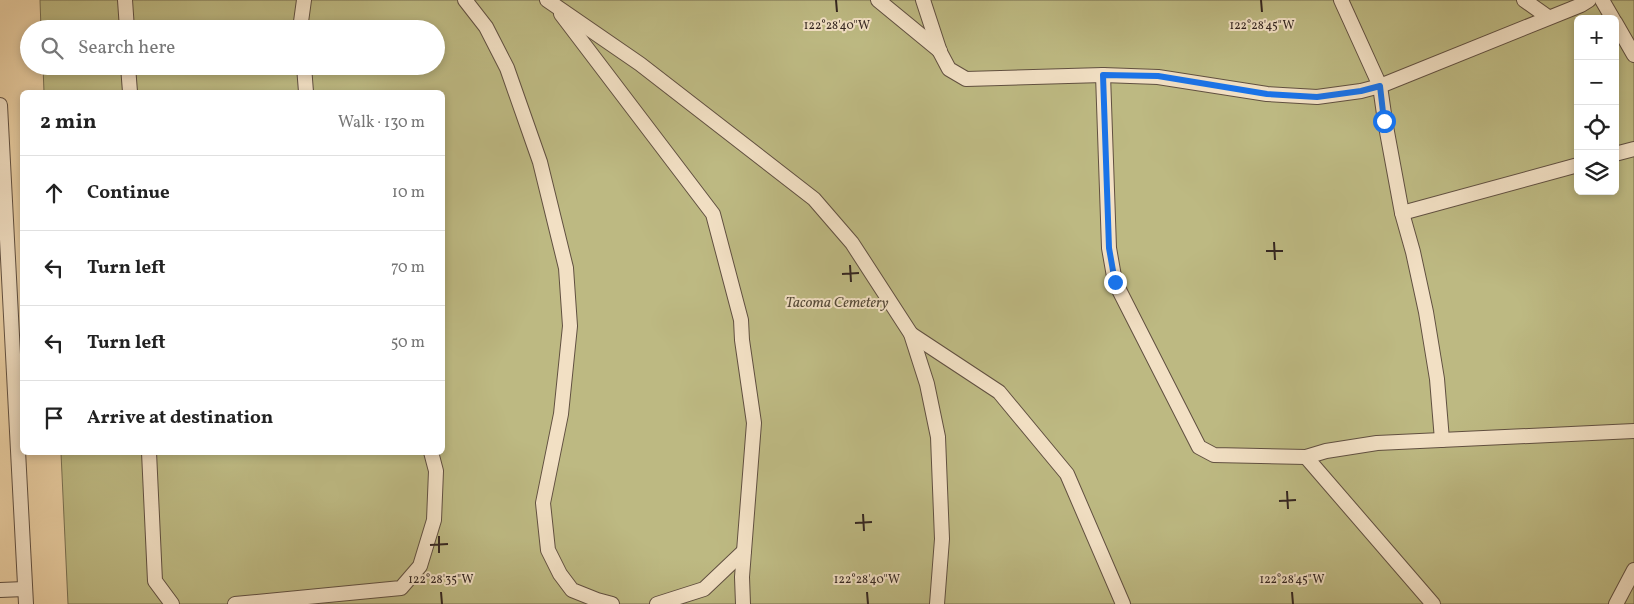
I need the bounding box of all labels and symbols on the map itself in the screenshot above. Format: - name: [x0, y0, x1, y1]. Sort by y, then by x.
- text: 122°28'40"W: [804, 18, 870, 34]
- text: 122°28'45"W: [1230, 18, 1294, 34]
- route start: [1373, 110, 1396, 133]
- route end: [1104, 271, 1127, 294]
- park label: Tacoma Cemetery: [786, 293, 889, 314]
- text: 122°28'35"W: [408, 572, 474, 588]
- text: 122°28'40"W: [834, 572, 900, 588]
- text: 122°28'45"W: [1260, 572, 1324, 588]

